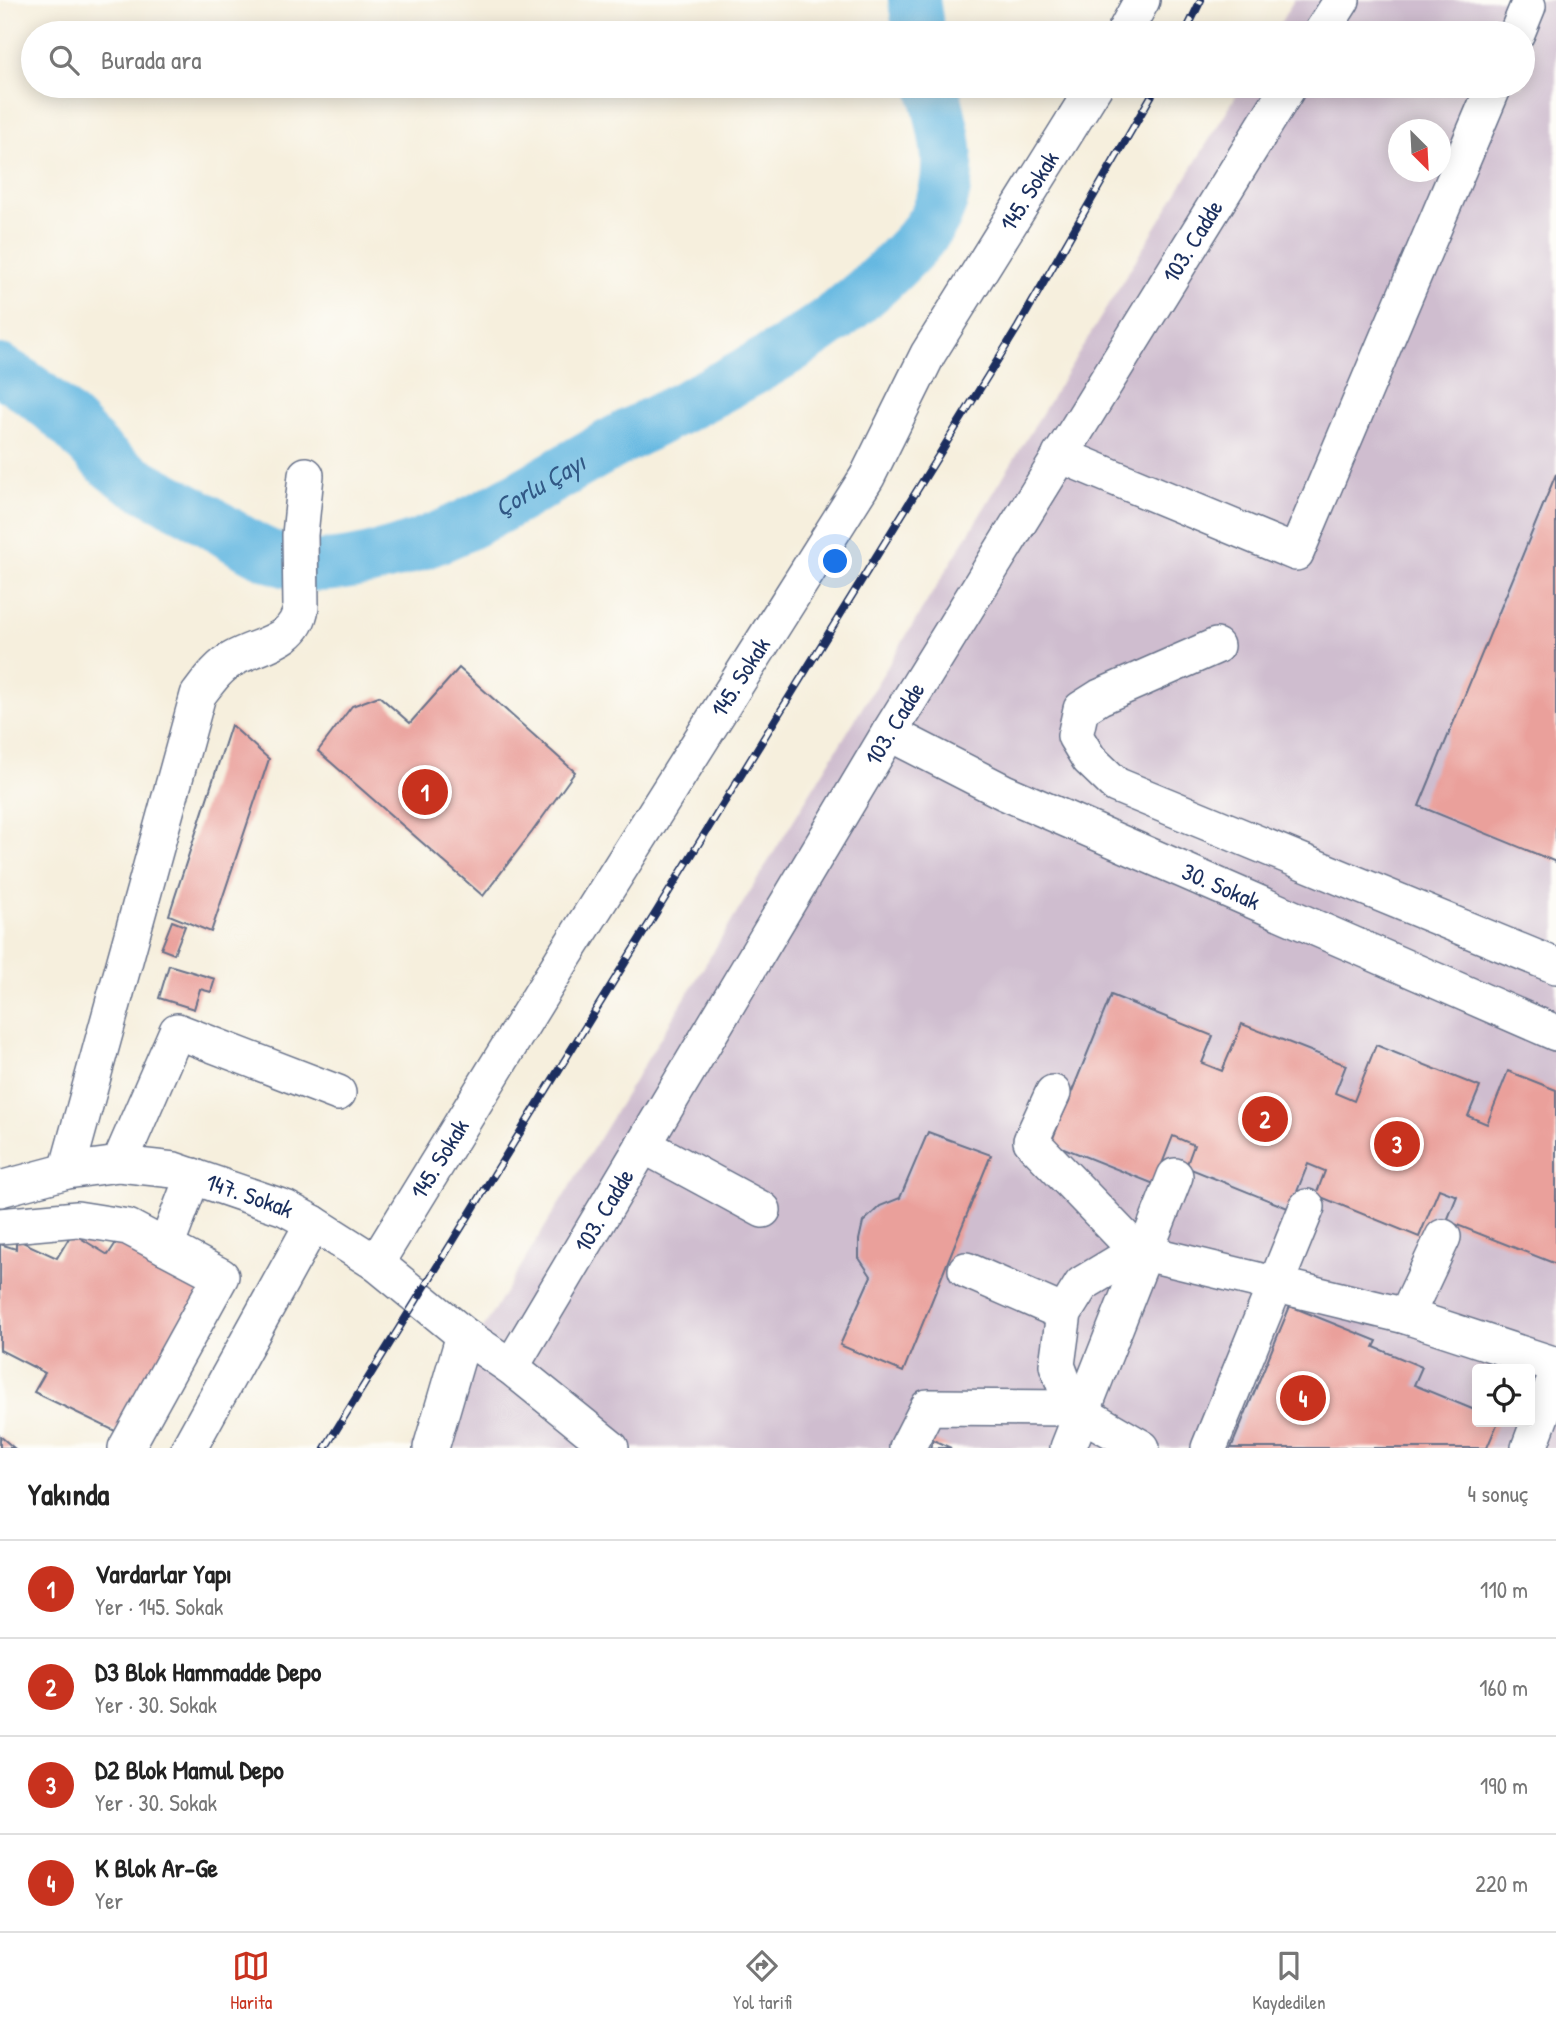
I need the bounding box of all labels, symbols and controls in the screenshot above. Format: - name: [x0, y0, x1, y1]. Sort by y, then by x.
- search box: [21, 21, 1535, 98]
- icon: search: [45, 41, 83, 79]
- text: Burada ara: [101, 42, 202, 77]
- north arrow: [1388, 119, 1451, 182]
- street label: 145. Sokak: [992, 144, 1066, 237]
- street label: 103. Cadde: [1154, 193, 1230, 288]
- water label: Çorlu Çayı: [488, 444, 592, 524]
- your location: [818, 544, 852, 578]
- street label: 145. Sokak: [703, 631, 777, 723]
- street label: 103. Cadde: [856, 675, 932, 771]
- pin: 1: [402, 766, 448, 818]
- street label: 30. Sokak: [1177, 855, 1266, 917]
- pin: 2: [1242, 1093, 1288, 1145]
- street label: 145. Sokak: [402, 1112, 476, 1205]
- pin: 3: [1374, 1118, 1420, 1170]
- street label: 103. Cadde: [566, 1162, 641, 1258]
- street label: 147. Sokak: [202, 1165, 300, 1225]
- map controls: [1472, 1364, 1535, 1427]
- button: locate: [1472, 1364, 1535, 1427]
- pin: 4: [1280, 1372, 1326, 1424]
- text: Yakında: [28, 1474, 109, 1514]
- text: 4 sonuç: [1467, 1478, 1528, 1509]
- text: Vardarlar Yapı: [95, 1556, 232, 1591]
- text: 1: [47, 1574, 55, 1605]
- text: 110 m: [1480, 1574, 1528, 1605]
- text: Yer · 145. Sokak: [95, 1591, 223, 1622]
- text: D3 Blok Hammadde Depo: [95, 1654, 321, 1689]
- text: 2: [46, 1672, 56, 1703]
- text: 160 m: [1479, 1672, 1528, 1703]
- text: Yer · 30. Sokak: [95, 1689, 217, 1720]
- text: D2 Blok Mamul Depo: [95, 1752, 284, 1787]
- text: 3: [46, 1770, 56, 1801]
- text: 190 m: [1480, 1770, 1528, 1801]
- text: Yer · 30. Sokak: [95, 1787, 217, 1818]
- text: K Blok Ar-Ge: [95, 1850, 218, 1885]
- text: 4: [47, 1868, 55, 1899]
- text: 220 m: [1475, 1868, 1528, 1899]
- text: Yer: [95, 1885, 123, 1916]
- tab: Harita: [230, 1947, 272, 2015]
- tab: Yol tarifi: [733, 1947, 792, 2015]
- tab: Kaydedilen: [1252, 1947, 1326, 2015]

